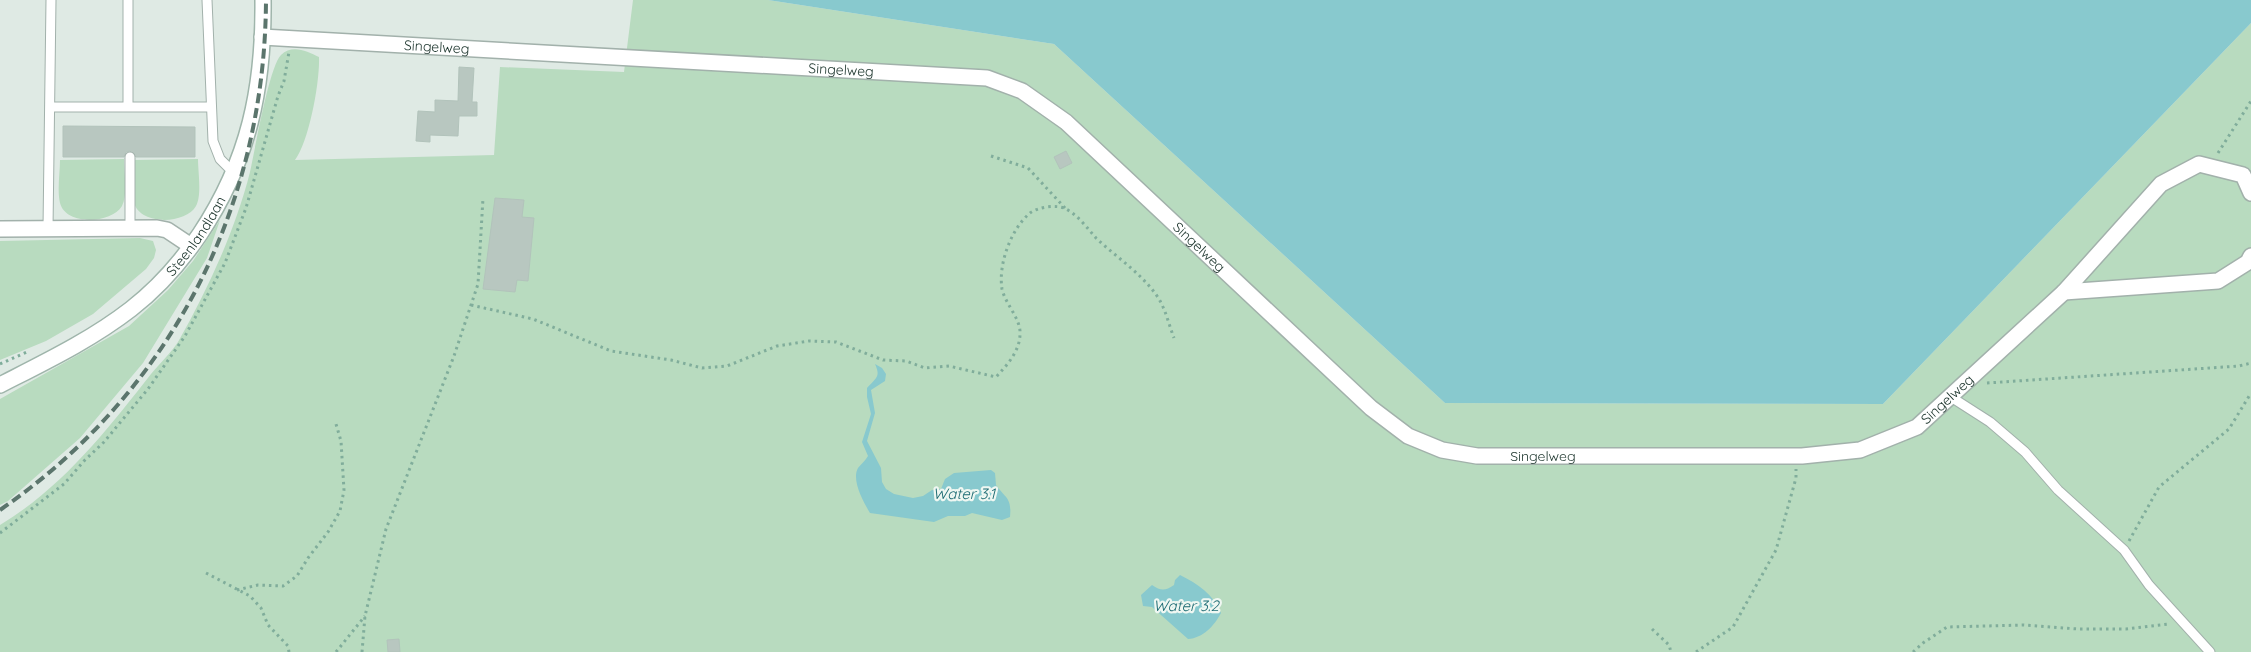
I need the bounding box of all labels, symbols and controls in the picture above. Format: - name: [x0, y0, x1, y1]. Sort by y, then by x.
- street label: Singelweg: [404, 36, 470, 58]
- street label: Singelweg: [808, 59, 874, 81]
- street label: Steenlandlaan: [162, 193, 230, 280]
- street label: Singelweg: [1169, 218, 1229, 276]
- street label: Singelweg: [1917, 370, 1977, 428]
- street label: Singelweg: [1510, 447, 1576, 465]
- water label: Water 3.1: [933, 484, 997, 503]
- water label: Water 3.2: [1153, 596, 1221, 615]

